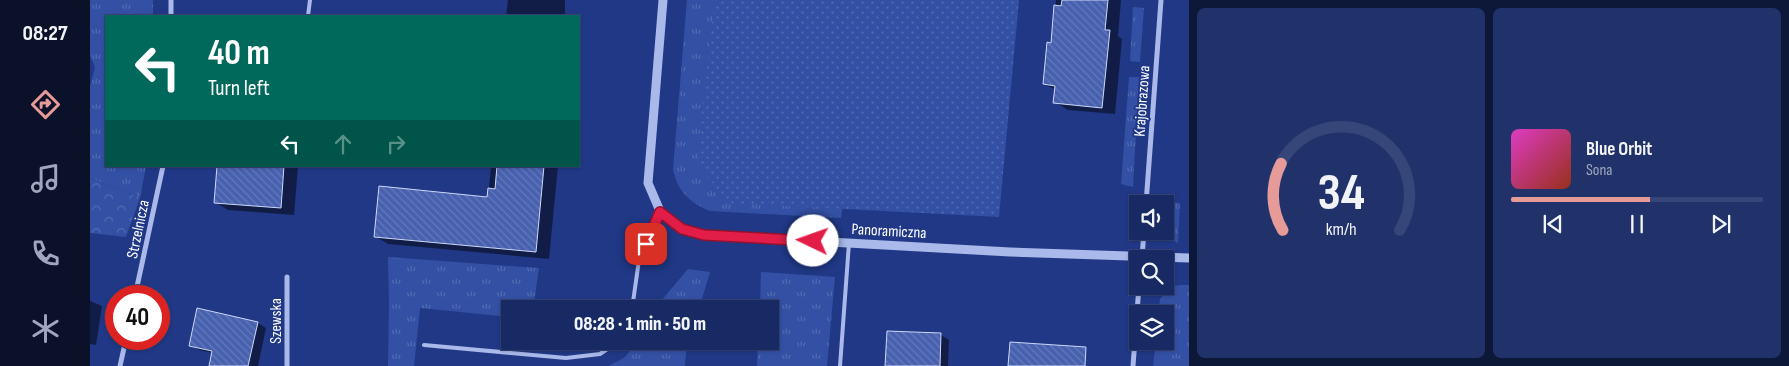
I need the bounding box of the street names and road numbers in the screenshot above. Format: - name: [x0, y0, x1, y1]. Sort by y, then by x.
- street label: Krajobrazowa: [1131, 65, 1154, 137]
- street label: Strzelnicza: [123, 198, 154, 260]
- street label: Panoramiczna: [851, 220, 927, 243]
- street label: Szewska: [267, 298, 286, 344]

